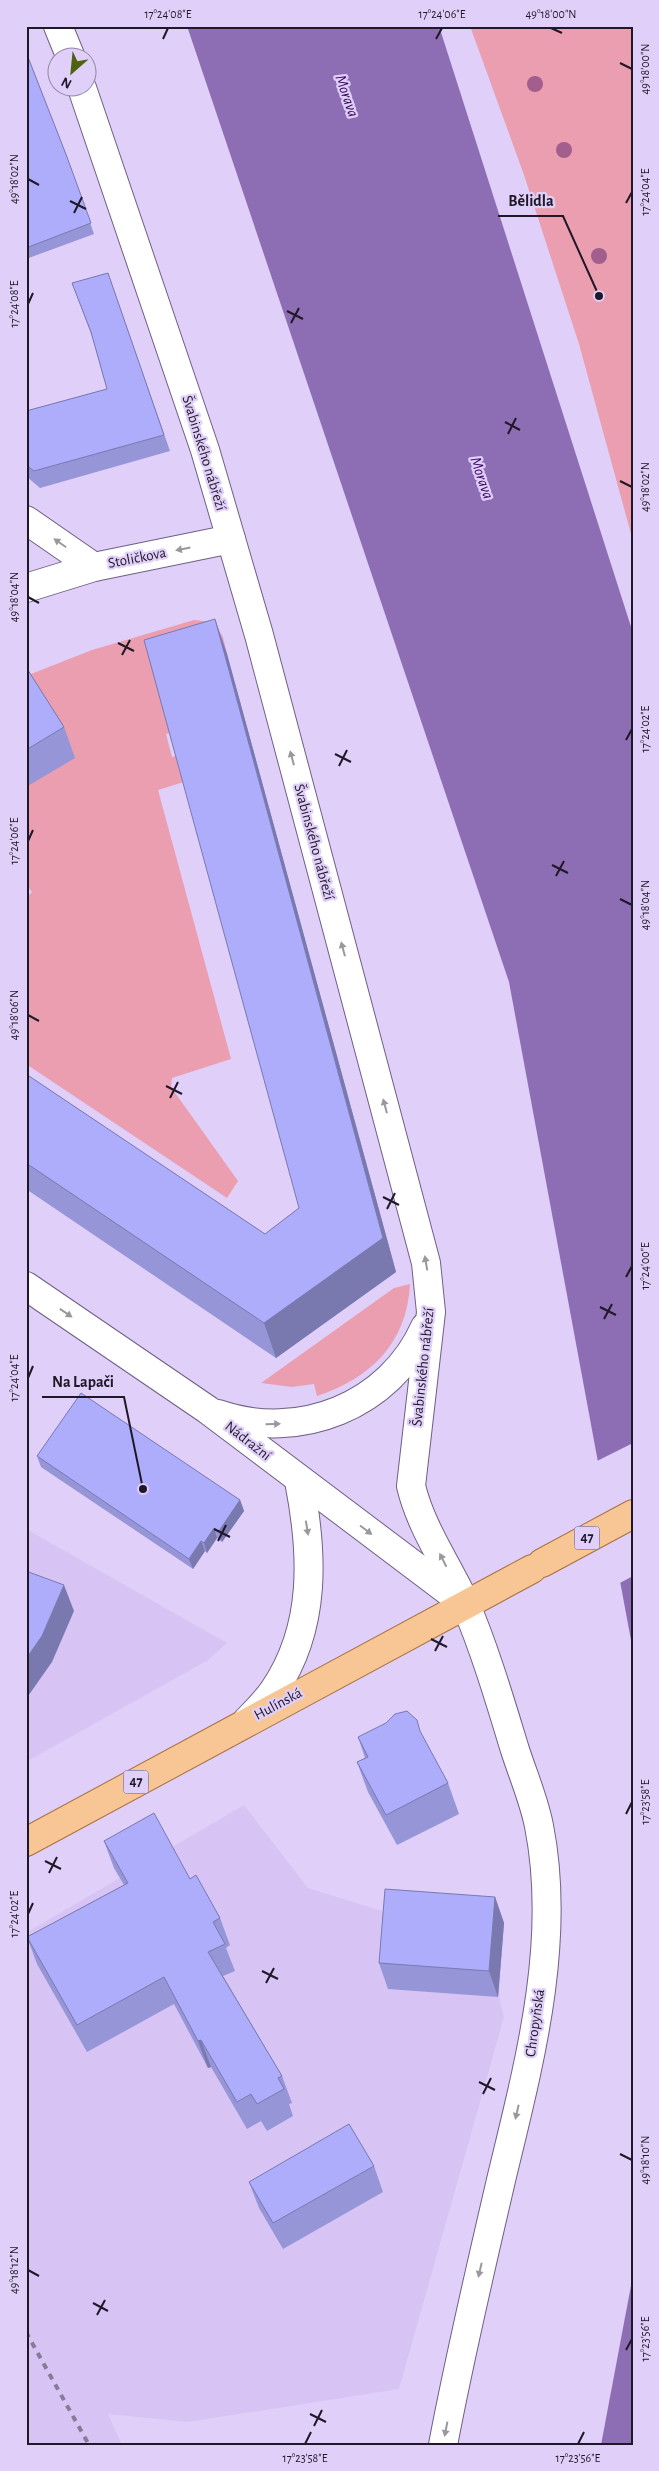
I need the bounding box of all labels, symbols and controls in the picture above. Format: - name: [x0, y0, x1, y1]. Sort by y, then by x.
- text: 17°24'08"E: [144, 8, 192, 20]
- text: 17°24'06"E: [419, 8, 466, 20]
- text: 49°18'00"N: [526, 8, 576, 20]
- text: 49°18'00"N: [639, 44, 651, 94]
- north arrow: [48, 48, 98, 98]
- water label: Morava: [332, 73, 362, 119]
- text: N: [59, 74, 74, 91]
- text: 49°18'02"N: [8, 154, 20, 204]
- text: 17°24'04"E: [639, 168, 651, 216]
- callout: Bělidla: [498, 185, 563, 216]
- text: Bělidla: [508, 193, 554, 209]
- text: 17°24'08"E: [8, 280, 20, 328]
- street label: Švabinského nábřeží: [179, 393, 230, 513]
- water label: Morava: [467, 455, 497, 501]
- text: 49°18'02"N: [639, 462, 651, 512]
- one-way arrow: [53, 538, 67, 548]
- street label: Stoličkova: [107, 545, 167, 571]
- one-way arrow: [175, 545, 191, 553]
- text: 49°18'04"N: [8, 572, 20, 622]
- text: 17°24'02"E: [639, 705, 651, 752]
- one-way arrow: [288, 751, 296, 766]
- street label: Švabinského nábřeží: [291, 782, 338, 902]
- text: 17°24'06"E: [8, 817, 20, 865]
- text: 49°18'04"N: [639, 880, 651, 930]
- one-way arrow: [338, 942, 346, 957]
- text: 49°18'06"N: [8, 990, 20, 1040]
- one-way arrow: [380, 1099, 388, 1114]
- text: 17°24'00"E: [639, 1242, 651, 1290]
- one-way arrow: [421, 1255, 429, 1271]
- street label: Švabinského nábřeží: [408, 1306, 437, 1427]
- one-way arrow: [60, 1308, 73, 1318]
- text: 17°24'04"E: [8, 1354, 20, 1402]
- callout: Na Lapači: [42, 1366, 124, 1397]
- text: Na Lapači: [52, 1374, 114, 1390]
- street label: Nádražní: [222, 1419, 274, 1464]
- one-way arrow: [265, 1420, 281, 1428]
- one-way arrow: [304, 1521, 312, 1537]
- one-way arrow: [359, 1525, 372, 1536]
- road number: 47: [574, 1526, 600, 1550]
- one-way arrow: [439, 1553, 447, 1568]
- street label: Hulínská: [252, 1685, 304, 1723]
- road number: 47: [124, 1770, 148, 1794]
- text: 17°23'58"E: [639, 1779, 651, 1824]
- text: 17°24'02"E: [8, 1890, 20, 1937]
- street label: Chropyňská: [523, 1988, 547, 2058]
- one-way arrow: [513, 2104, 521, 2120]
- text: 49°18'10"N: [639, 2136, 651, 2184]
- text: 49°18'12"N: [8, 2246, 20, 2294]
- one-way arrow: [476, 2263, 484, 2278]
- text: 17°23'56"E: [639, 2316, 651, 2361]
- one-way arrow: [441, 2421, 449, 2437]
- text: 17°23'58"E: [283, 2452, 328, 2464]
- text: 17°23'56"E: [556, 2452, 601, 2464]

